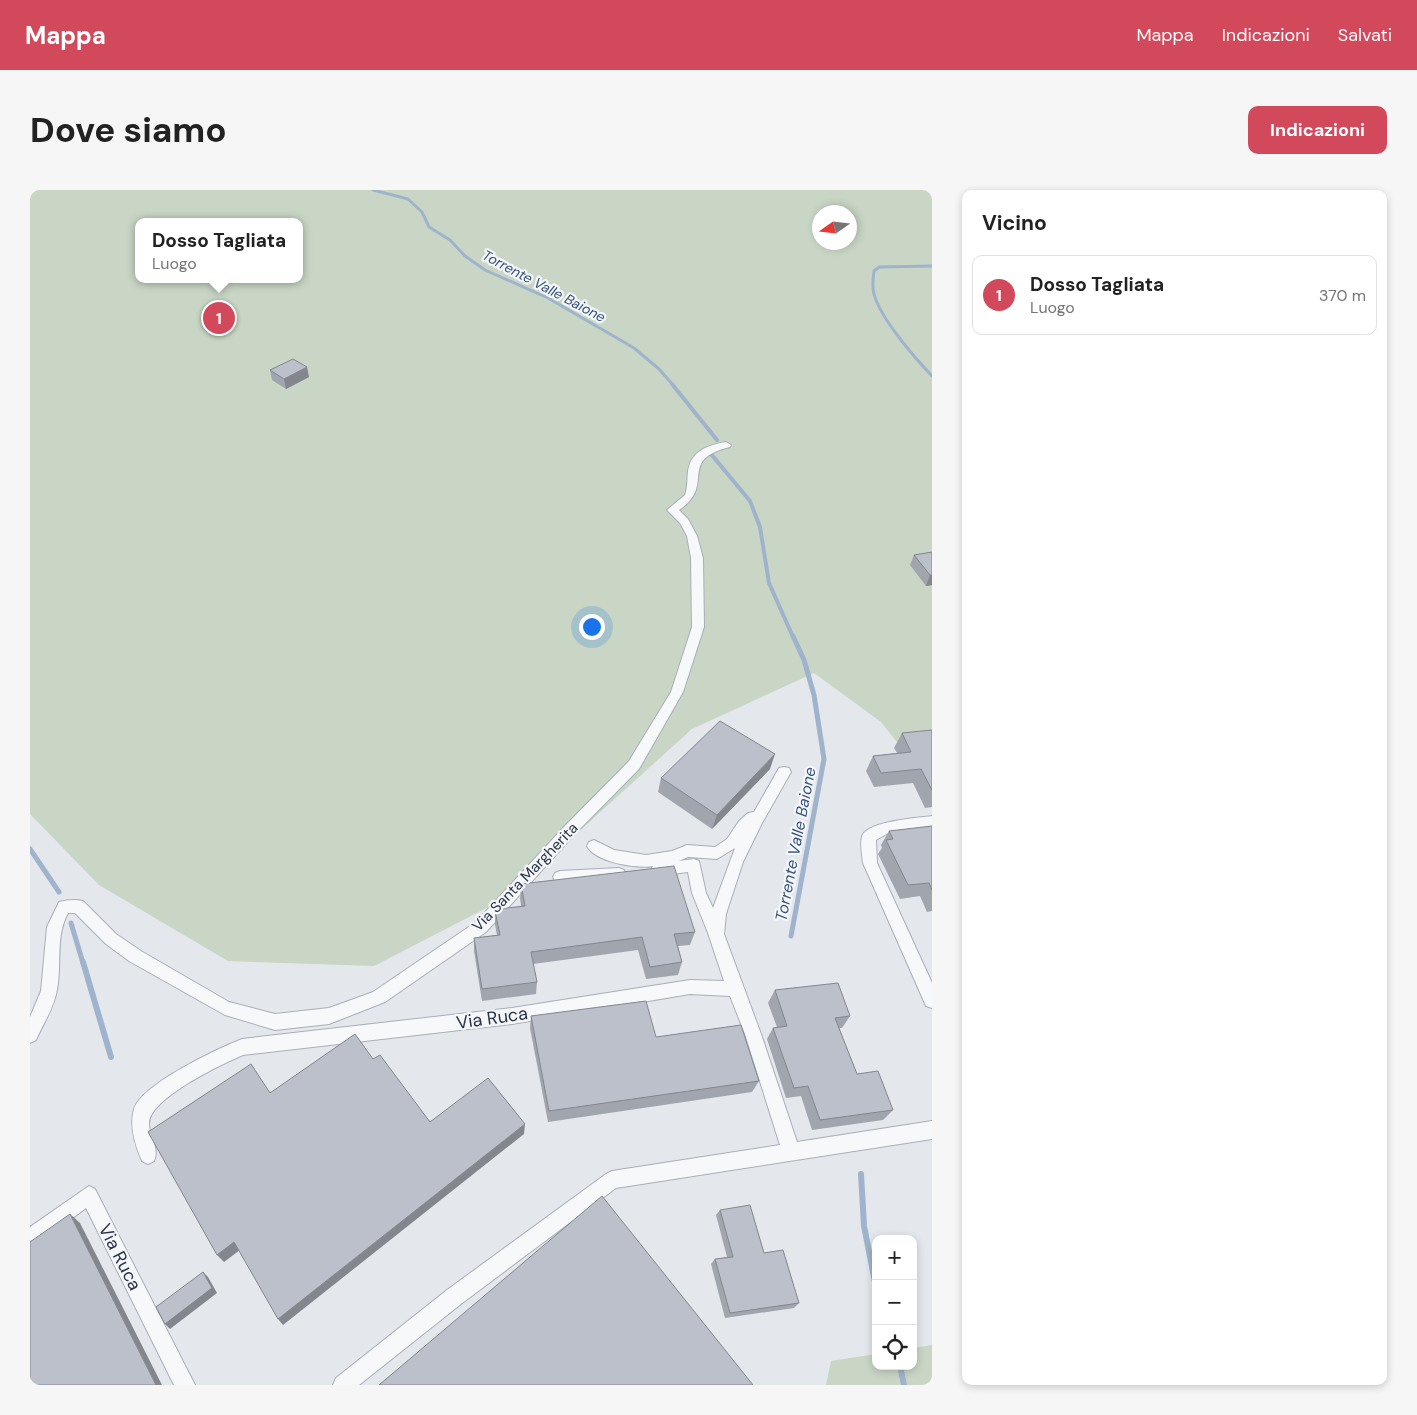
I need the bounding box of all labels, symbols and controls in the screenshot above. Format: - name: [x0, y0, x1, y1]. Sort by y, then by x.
- text: Mappa: [25, 20, 106, 51]
- text: Mappa: [1136, 23, 1194, 47]
- text: Indicazioni: [1222, 23, 1310, 47]
- text: Salvati: [1338, 23, 1392, 47]
- button: Indicazioni: [1248, 106, 1387, 154]
- text: Dove siamo: [30, 107, 227, 153]
- north arrow: [812, 205, 857, 250]
- text: Vicino: [982, 209, 1047, 237]
- popup: [135, 218, 303, 283]
- text: Dosso Tagliata: [152, 228, 286, 253]
- water label: Torrente Valle Baione: [479, 246, 609, 326]
- text: Luogo: [152, 253, 197, 274]
- text: Dosso Tagliata: [1030, 272, 1164, 297]
- text: 1: [996, 285, 1002, 306]
- text: 370 m: [1319, 285, 1366, 306]
- text: Luogo: [1030, 297, 1075, 318]
- pin: 1: [203, 299, 235, 337]
- your location: [579, 614, 605, 640]
- water label: Torrente Valle Baione: [770, 765, 821, 923]
- street label: Via Santa Margherita: [468, 818, 582, 936]
- street label: Via Ruca: [455, 1001, 529, 1035]
- street label: Via Ruca: [93, 1219, 147, 1295]
- map controls: [872, 1235, 917, 1370]
- button: +: [872, 1235, 917, 1280]
- button: −: [872, 1280, 917, 1325]
- button: locate: [872, 1325, 917, 1370]

